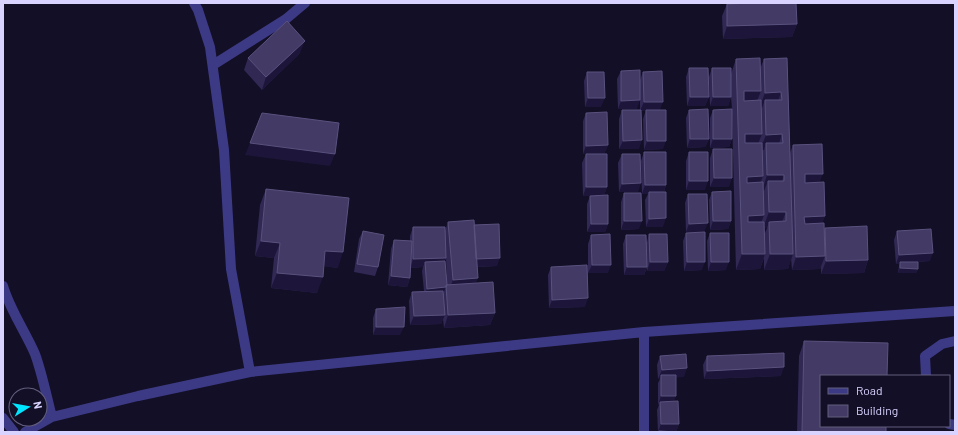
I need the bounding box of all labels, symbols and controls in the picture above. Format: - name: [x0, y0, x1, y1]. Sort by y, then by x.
- legend: [820, 375, 950, 427]
- text: Road: [856, 383, 883, 397]
- north arrow: [8, 387, 48, 427]
- text: N: [31, 400, 45, 410]
- text: Building: [856, 403, 898, 417]

